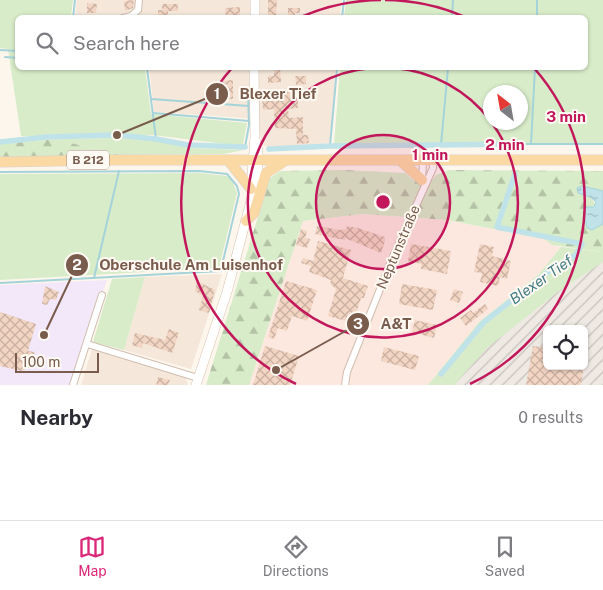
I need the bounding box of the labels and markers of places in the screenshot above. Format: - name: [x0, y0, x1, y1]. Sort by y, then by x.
- callout: Blexer Tief: [205, 79, 327, 109]
- centre of rings: [374, 193, 392, 211]
- callout: Oberschule Am Luisenhof: [64, 250, 293, 280]
- callout: A&T: [345, 309, 421, 339]

